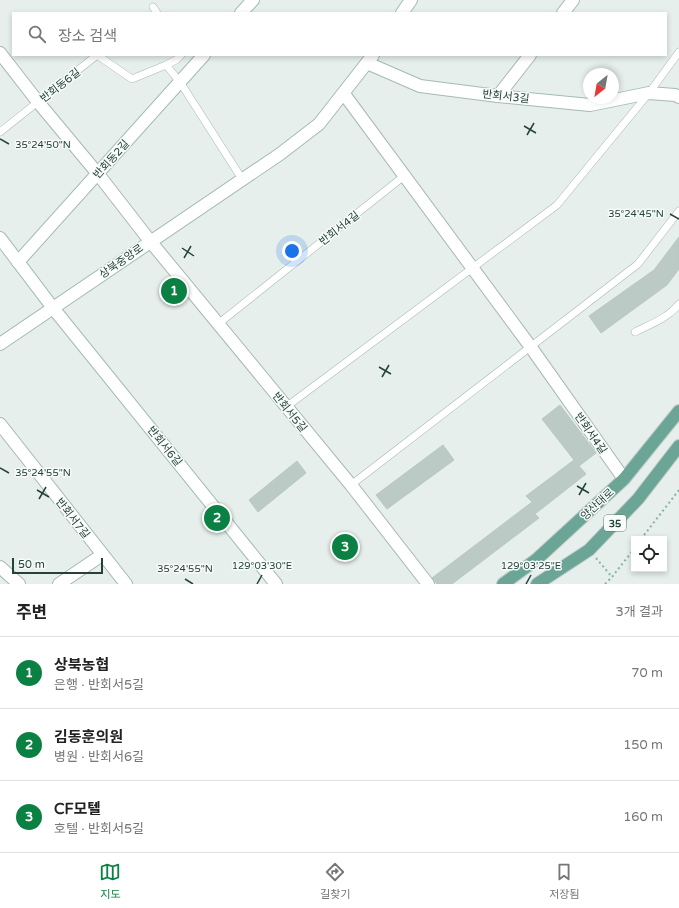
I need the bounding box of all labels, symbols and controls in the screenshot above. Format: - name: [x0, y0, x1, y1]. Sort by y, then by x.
- search box: [12, 12, 667, 56]
- icon: search: [26, 23, 48, 45]
- text: 장소 검색: [58, 27, 117, 45]
- street label: 반회동6길: [38, 66, 83, 105]
- north arrow: [583, 68, 619, 104]
- street label: 반회서3길: [482, 88, 530, 105]
- street label: 반회동2길: [91, 137, 132, 181]
- text: 35°24'50"N: [15, 139, 71, 151]
- text: 35°24'45"N: [608, 208, 664, 220]
- street label: 반회서4길: [317, 209, 362, 248]
- your location: [282, 241, 302, 261]
- street label: 상북중앙로: [97, 242, 146, 281]
- pin: 1: [161, 276, 187, 306]
- street label: 반회서5길: [270, 390, 310, 435]
- street label: 반회서4길: [572, 410, 610, 456]
- street label: 반회서6길: [145, 424, 185, 469]
- text: 35°24'55"N: [15, 467, 71, 479]
- street label: 양산대로: [578, 486, 617, 523]
- street label: 반회서7길: [53, 496, 92, 541]
- pin: 2: [204, 503, 230, 533]
- road number: 35: [604, 515, 626, 531]
- pin: 3: [332, 532, 358, 562]
- map controls: [631, 536, 667, 572]
- button: locate: [631, 536, 667, 572]
- scale bar: [12, 556, 103, 575]
- text: 50 m: [18, 558, 45, 571]
- text: 129°03'30"E: [232, 560, 292, 572]
- text: 129°03'25"E: [501, 560, 561, 572]
- text: 35°24'55"N: [157, 563, 213, 575]
- text: 주변: [16, 602, 47, 623]
- text: 3개 결과: [616, 604, 663, 620]
- text: 상북농협: [54, 656, 109, 674]
- text: 1: [25, 665, 33, 681]
- text: 70 m: [631, 665, 663, 681]
- text: 은행 · 반회서5길: [54, 677, 144, 693]
- text: 김동훈의원: [54, 728, 123, 746]
- text: 2: [25, 737, 33, 753]
- text: 150 m: [623, 737, 663, 753]
- text: 병원 · 반회서6길: [54, 749, 144, 765]
- text: CF모텔: [54, 800, 101, 818]
- text: 3: [25, 809, 33, 825]
- text: 160 m: [623, 809, 663, 825]
- text: 호텔 · 반회서5길: [54, 821, 144, 837]
- tab: 지도: [99, 861, 121, 901]
- tab: 길찾기: [320, 861, 351, 901]
- tab: 저장됨: [549, 861, 580, 901]

